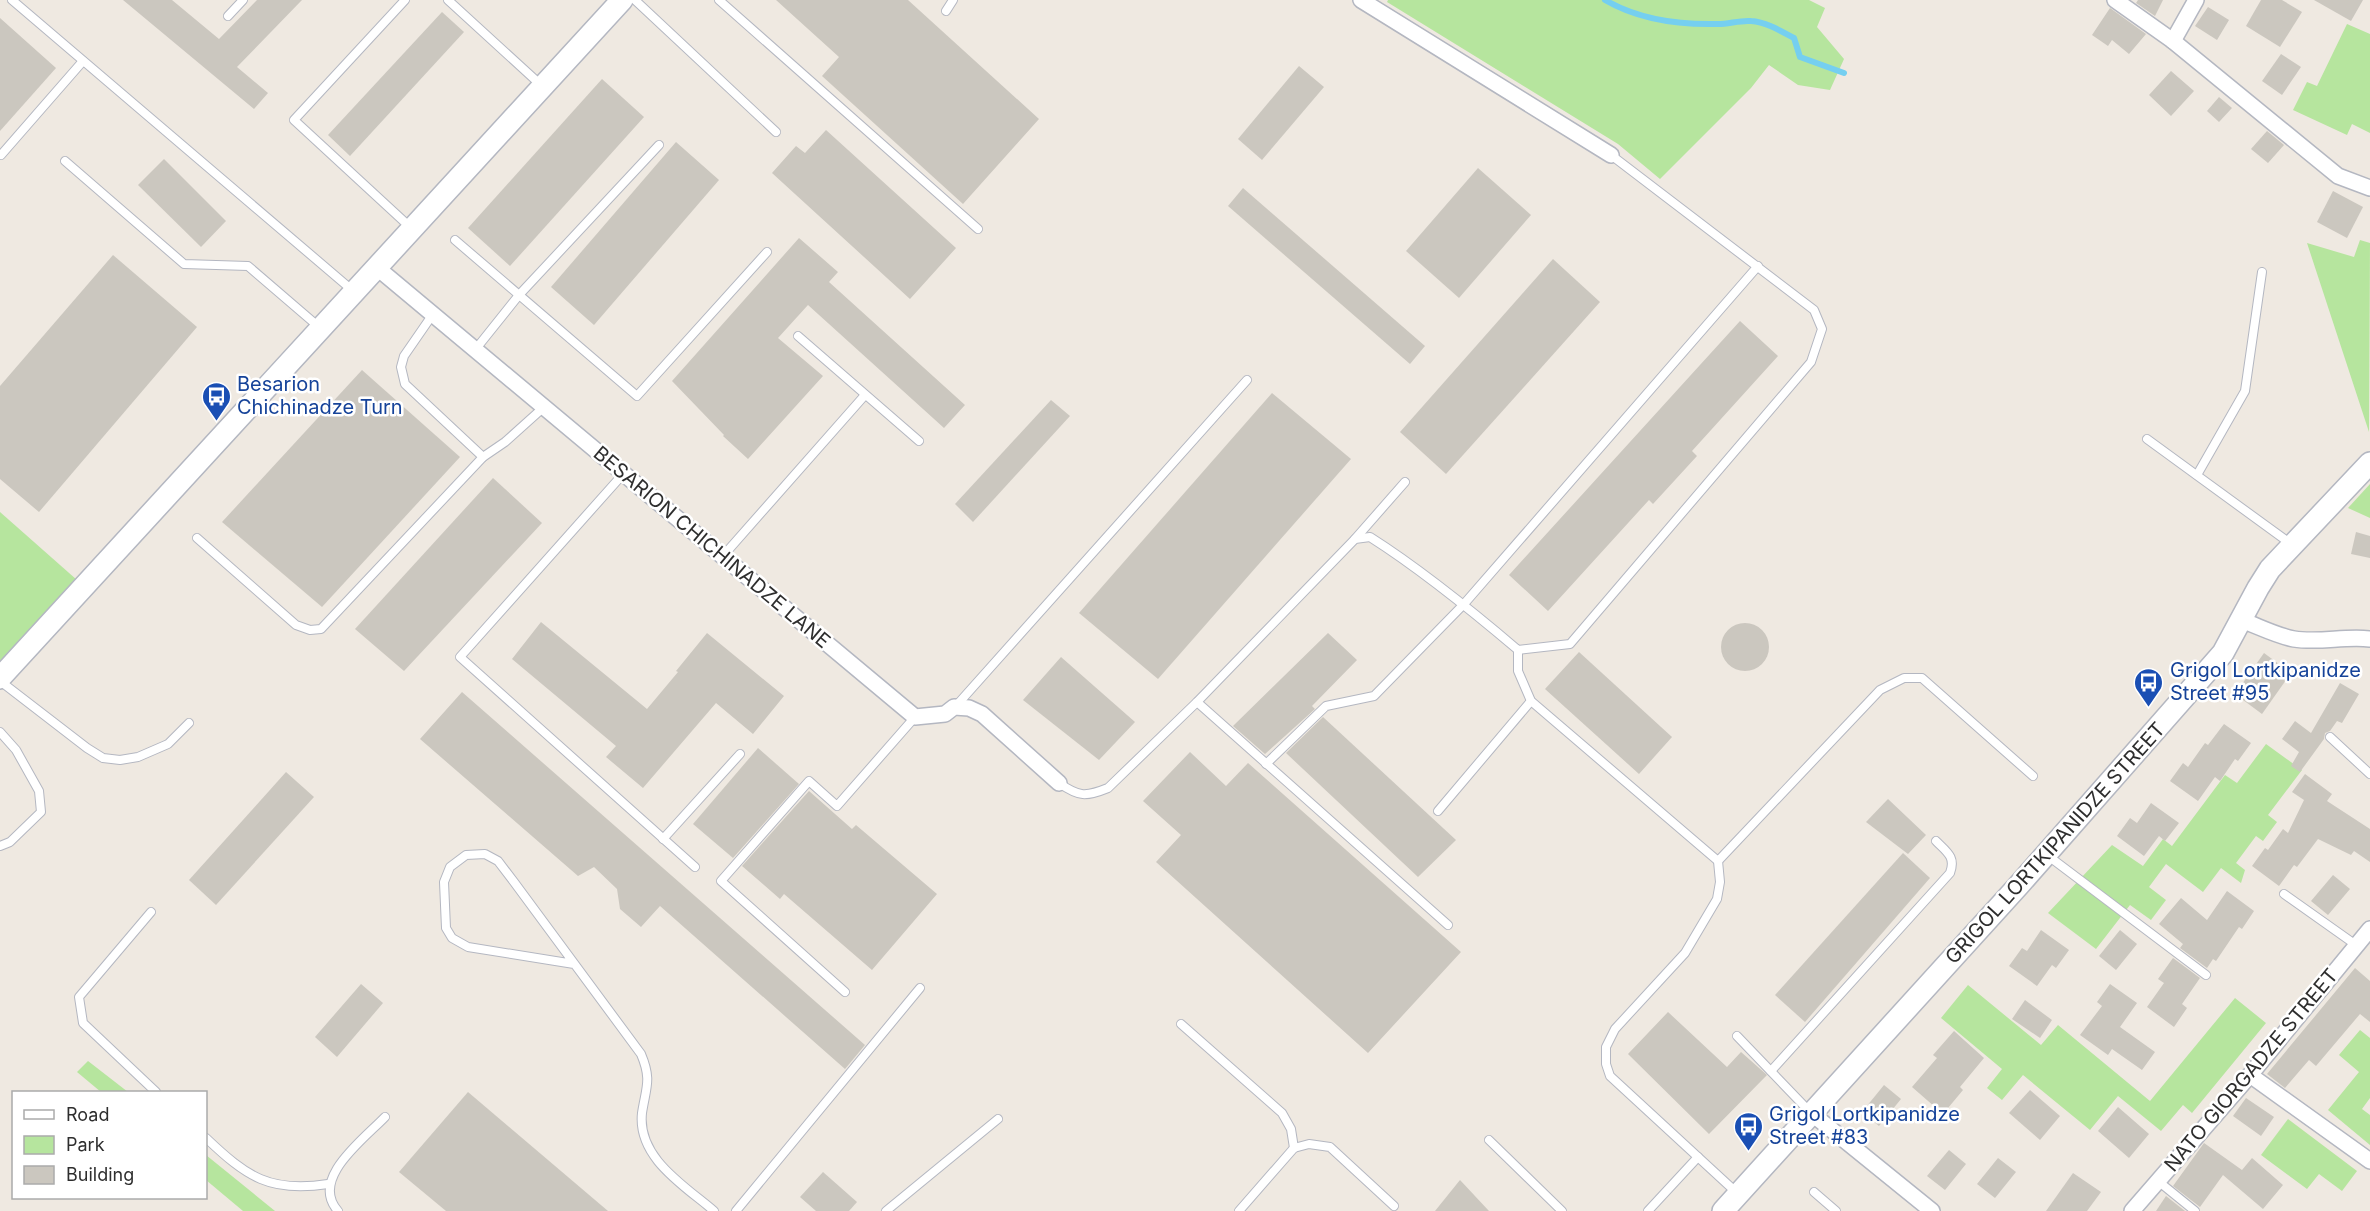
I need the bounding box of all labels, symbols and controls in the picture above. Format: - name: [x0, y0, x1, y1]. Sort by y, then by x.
- place label: Besarion Chichinadze Turn: [237, 372, 403, 419]
- bus stop icon: Besarion Chichinadze Turn: [200, 380, 232, 422]
- street label: BESARION CHICHINADZE LANE: [589, 441, 835, 653]
- place label: Grigol Lortkipanidze Street #95: [2170, 658, 2361, 705]
- bus stop icon: Grigol Lortkipanidze Street #95: [2133, 666, 2165, 708]
- street label: GRIGOL LORTKIPANIDZE STREET: [1940, 717, 2170, 969]
- street label: NATO GIORGADZE STREET: [2159, 964, 2343, 1176]
- legend: [12, 1091, 207, 1199]
- place label: Grigol Lortkipanidze Street #83: [1769, 1102, 1960, 1149]
- text: Road: [66, 1104, 109, 1125]
- bus stop icon: Grigol Lortkipanidze Street #83: [1732, 1110, 1764, 1152]
- text: Park: [66, 1134, 105, 1155]
- text: Building: [66, 1164, 134, 1185]

